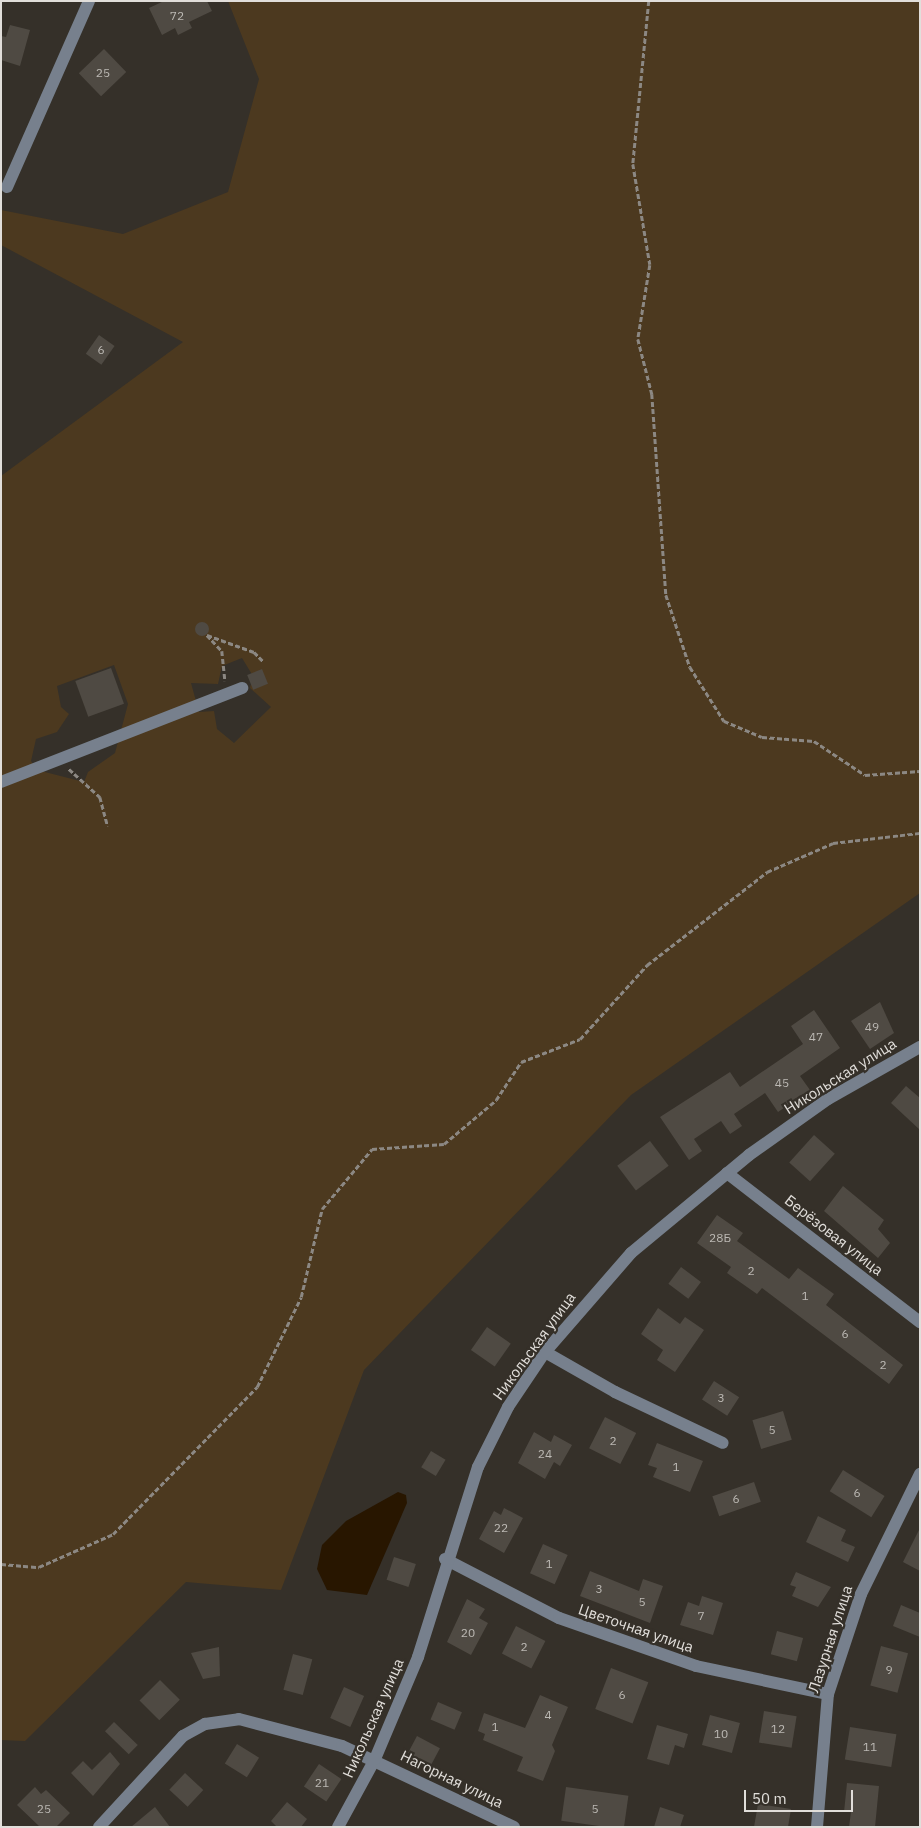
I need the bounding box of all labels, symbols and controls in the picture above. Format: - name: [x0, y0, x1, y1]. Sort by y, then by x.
- house number: 72: [170, 9, 184, 23]
- house number: 25: [96, 66, 110, 80]
- house number: 6: [97, 343, 105, 357]
- house number: 49: [865, 1020, 879, 1034]
- house number: 47: [809, 1030, 823, 1044]
- street label: Никольская улица: [781, 1034, 899, 1118]
- house number: 45: [775, 1076, 789, 1090]
- street label: Берёзовая улица: [781, 1191, 887, 1279]
- house number: 28Б: [709, 1231, 731, 1245]
- house number: 2: [747, 1264, 755, 1278]
- street label: Никольская улица: [489, 1289, 579, 1403]
- house number: 1: [801, 1289, 809, 1303]
- house number: 6: [841, 1327, 849, 1341]
- house number: 2: [879, 1358, 887, 1372]
- house number: 3: [717, 1391, 725, 1405]
- house number: 5: [768, 1423, 776, 1437]
- house number: 2: [609, 1434, 617, 1448]
- house number: 24: [538, 1447, 552, 1461]
- house number: 1: [672, 1460, 680, 1474]
- house number: 6: [853, 1486, 861, 1500]
- house number: 6: [732, 1492, 740, 1506]
- house number: 22: [494, 1521, 508, 1535]
- house number: 1: [545, 1557, 553, 1571]
- house number: 3: [595, 1582, 603, 1596]
- street label: Лазурная улица: [804, 1583, 856, 1695]
- house number: 5: [638, 1595, 646, 1609]
- street label: Цветочная улица: [576, 1600, 696, 1656]
- house number: 7: [697, 1609, 705, 1623]
- house number: 20: [461, 1626, 475, 1640]
- house number: 2: [520, 1640, 528, 1654]
- street label: Никольская улица: [339, 1655, 407, 1781]
- house number: 9: [885, 1663, 893, 1677]
- house number: 6: [618, 1688, 626, 1702]
- house number: 4: [544, 1708, 552, 1722]
- house number: 1: [491, 1720, 499, 1734]
- house number: 12: [771, 1722, 785, 1736]
- house number: 10: [714, 1727, 728, 1741]
- house number: 11: [863, 1740, 877, 1754]
- street label: Нагорная улица: [398, 1746, 506, 1812]
- house number: 21: [315, 1776, 329, 1790]
- scale bar: [746, 1780, 855, 1812]
- text: 50 m: [752, 1789, 787, 1808]
- house number: 25: [37, 1802, 51, 1816]
- house number: 5: [591, 1802, 599, 1816]

